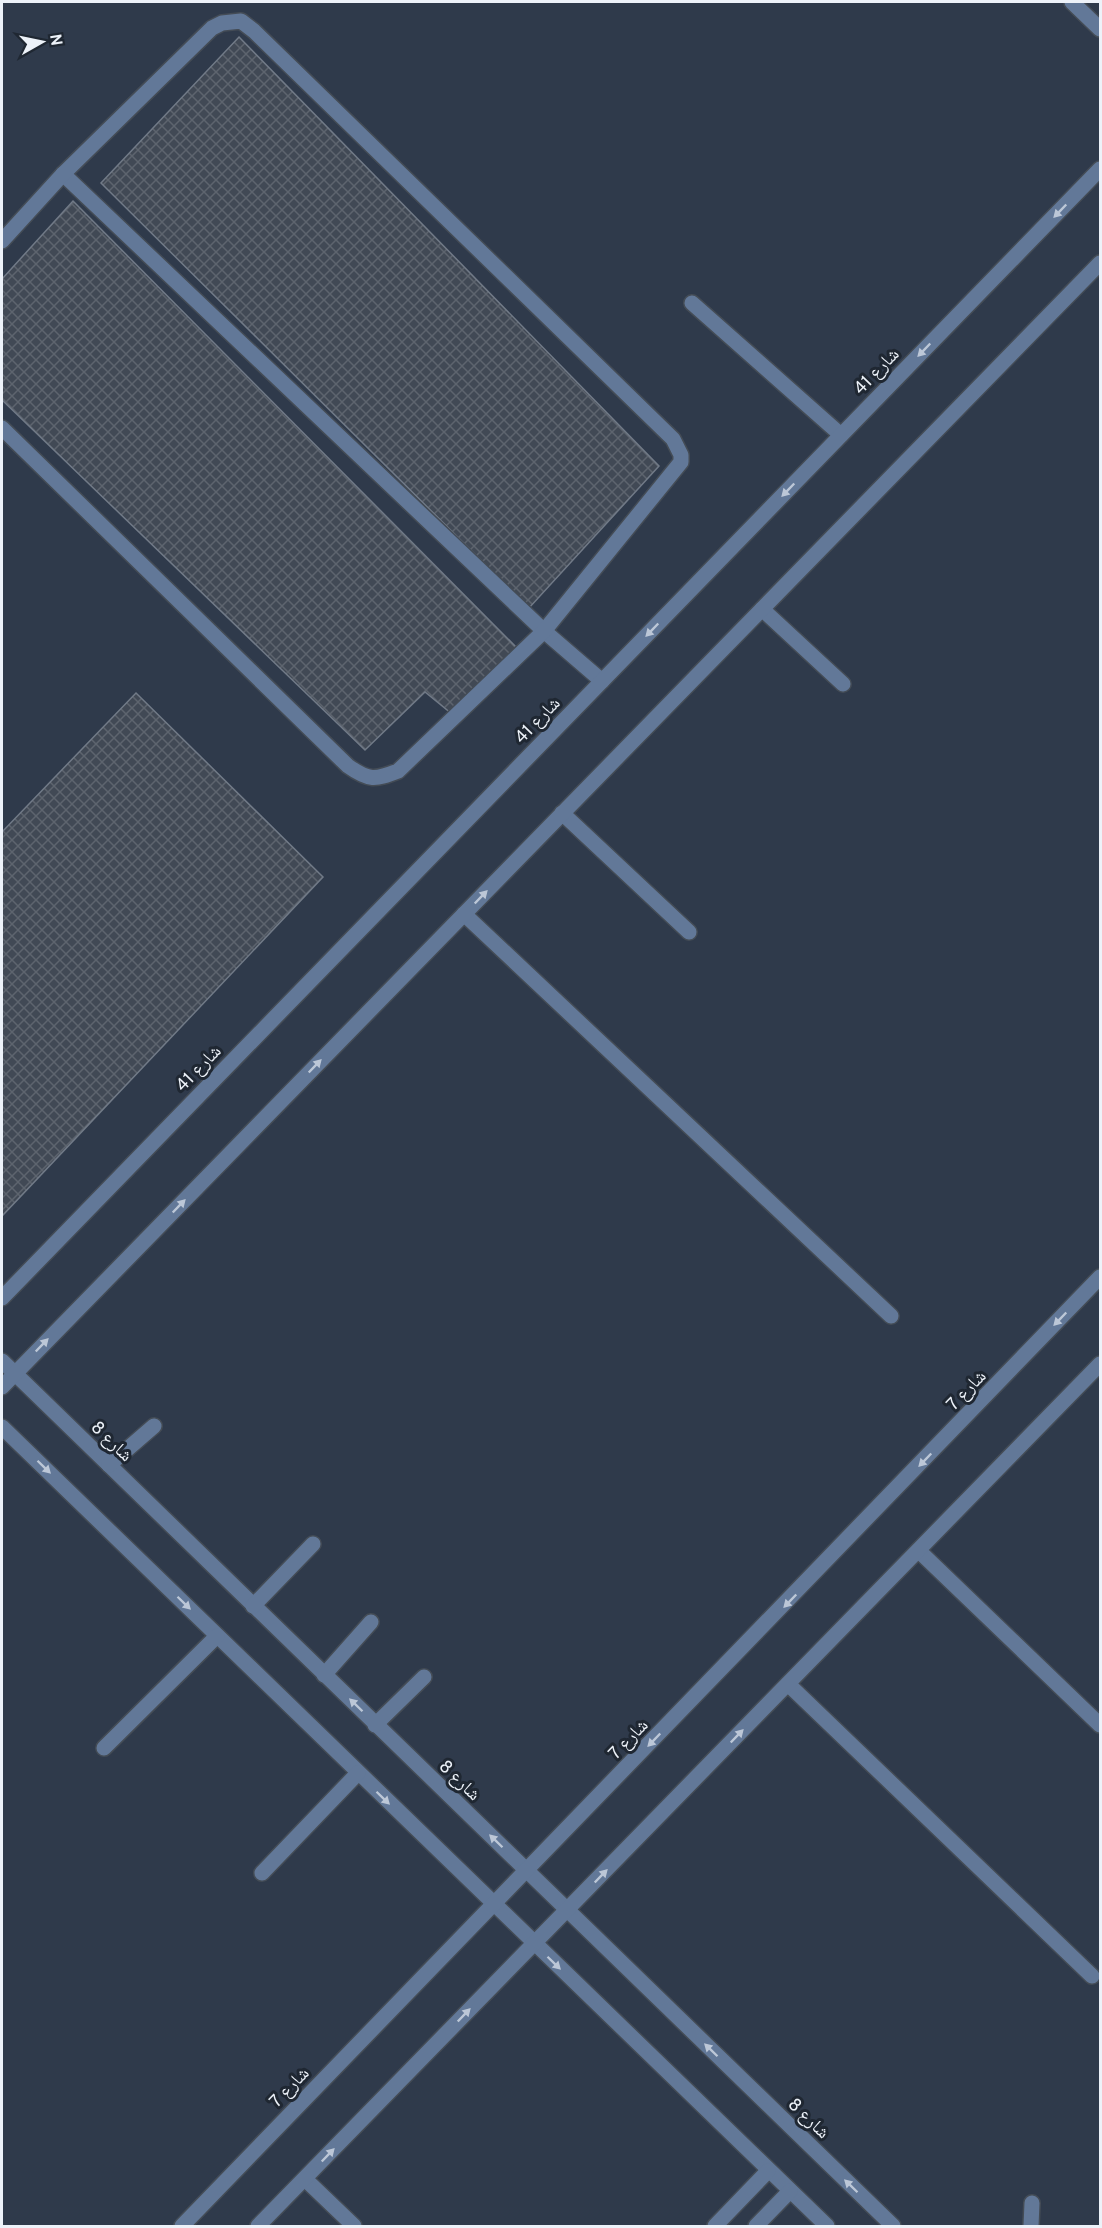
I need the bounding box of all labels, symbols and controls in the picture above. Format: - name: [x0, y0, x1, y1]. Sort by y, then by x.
- north arrow: [12, 12, 72, 72]
- text: N: [44, 33, 66, 47]
- one-way arrow: [1053, 203, 1067, 217]
- one-way arrow: [917, 343, 931, 357]
- street label: شارع 41: [849, 344, 905, 400]
- one-way arrow: [781, 483, 795, 497]
- one-way arrow: [645, 622, 659, 636]
- street label: شارع 41: [510, 693, 566, 749]
- one-way arrow: [473, 890, 487, 904]
- street label: شارع 41: [171, 1041, 227, 1097]
- one-way arrow: [308, 1059, 322, 1074]
- one-way arrow: [171, 1199, 185, 1213]
- one-way arrow: [1053, 1312, 1067, 1327]
- one-way arrow: [35, 1339, 49, 1353]
- street label: شارع 7: [942, 1366, 992, 1416]
- street label: شارع 8: [85, 1417, 137, 1468]
- one-way arrow: [919, 1452, 932, 1467]
- one-way arrow: [36, 1460, 50, 1474]
- one-way arrow: [783, 1593, 797, 1607]
- one-way arrow: [176, 1596, 191, 1610]
- one-way arrow: [349, 1699, 363, 1713]
- street label: شارع 7: [604, 1715, 654, 1765]
- one-way arrow: [730, 1729, 744, 1744]
- one-way arrow: [647, 1733, 661, 1747]
- street label: شارع 8: [433, 1756, 485, 1807]
- one-way arrow: [376, 1791, 391, 1805]
- one-way arrow: [489, 1835, 503, 1849]
- one-way arrow: [593, 1869, 607, 1883]
- one-way arrow: [546, 1955, 560, 1969]
- one-way arrow: [457, 2009, 471, 2023]
- one-way arrow: [703, 2043, 718, 2057]
- street label: شارع 7: [265, 2063, 315, 2113]
- street label: شارع 8: [782, 2094, 834, 2145]
- one-way arrow: [321, 2148, 335, 2162]
- one-way arrow: [844, 2180, 859, 2193]

